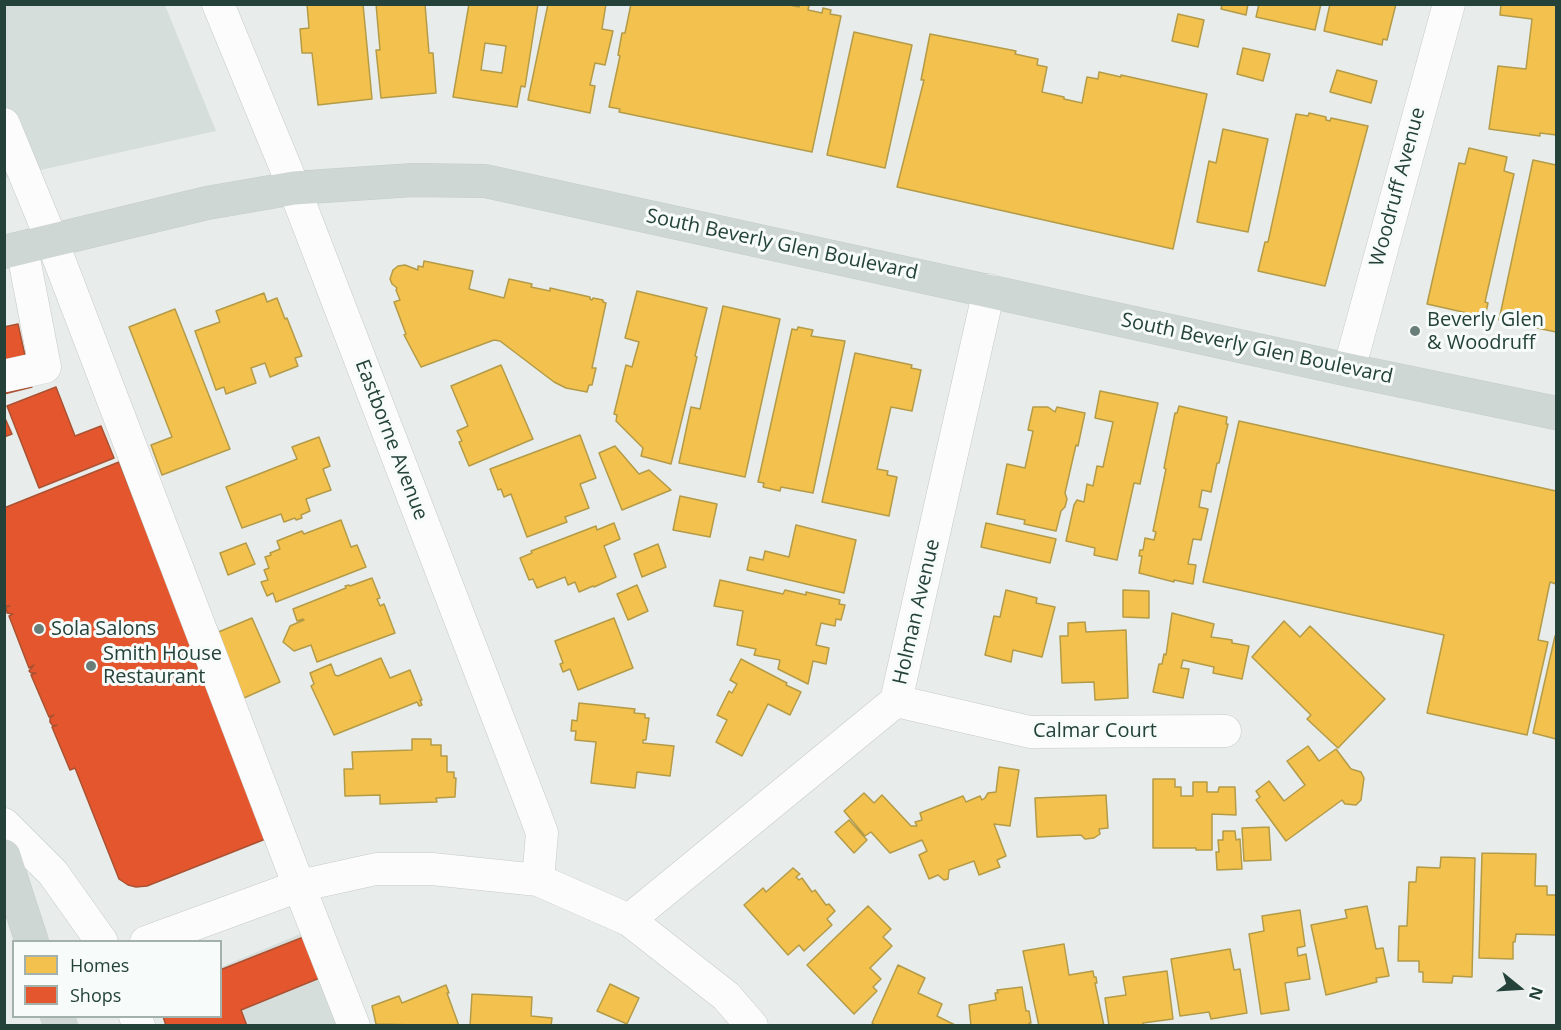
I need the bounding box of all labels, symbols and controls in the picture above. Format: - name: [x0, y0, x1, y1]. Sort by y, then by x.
- street label: Woodruff Avenue: [1365, 105, 1431, 269]
- street label: South Beverly Glen Boulevard: [644, 204, 920, 286]
- street label: South Beverly Glen Boulevard: [1119, 308, 1395, 390]
- place label: Beverly Glen & Woodruff: [1427, 308, 1544, 355]
- marker: Beverly Glen & Woodruff: [1408, 324, 1422, 338]
- street label: Eastborne Avenue: [349, 357, 433, 523]
- street label: Holman Avenue: [889, 537, 945, 687]
- place label: Sola Salons: [51, 617, 156, 641]
- marker: Sola Salons: [32, 622, 46, 636]
- place label: Smith House Restaurant: [103, 642, 222, 689]
- marker: Smith House Restaurant: [84, 659, 98, 673]
- street label: Calmar Court: [1033, 719, 1157, 743]
- legend: [12, 940, 222, 1018]
- text: Homes: [70, 953, 129, 977]
- north arrow: [1489, 958, 1549, 1018]
- text: Shops: [70, 983, 121, 1007]
- text: N: [1524, 984, 1549, 1003]

